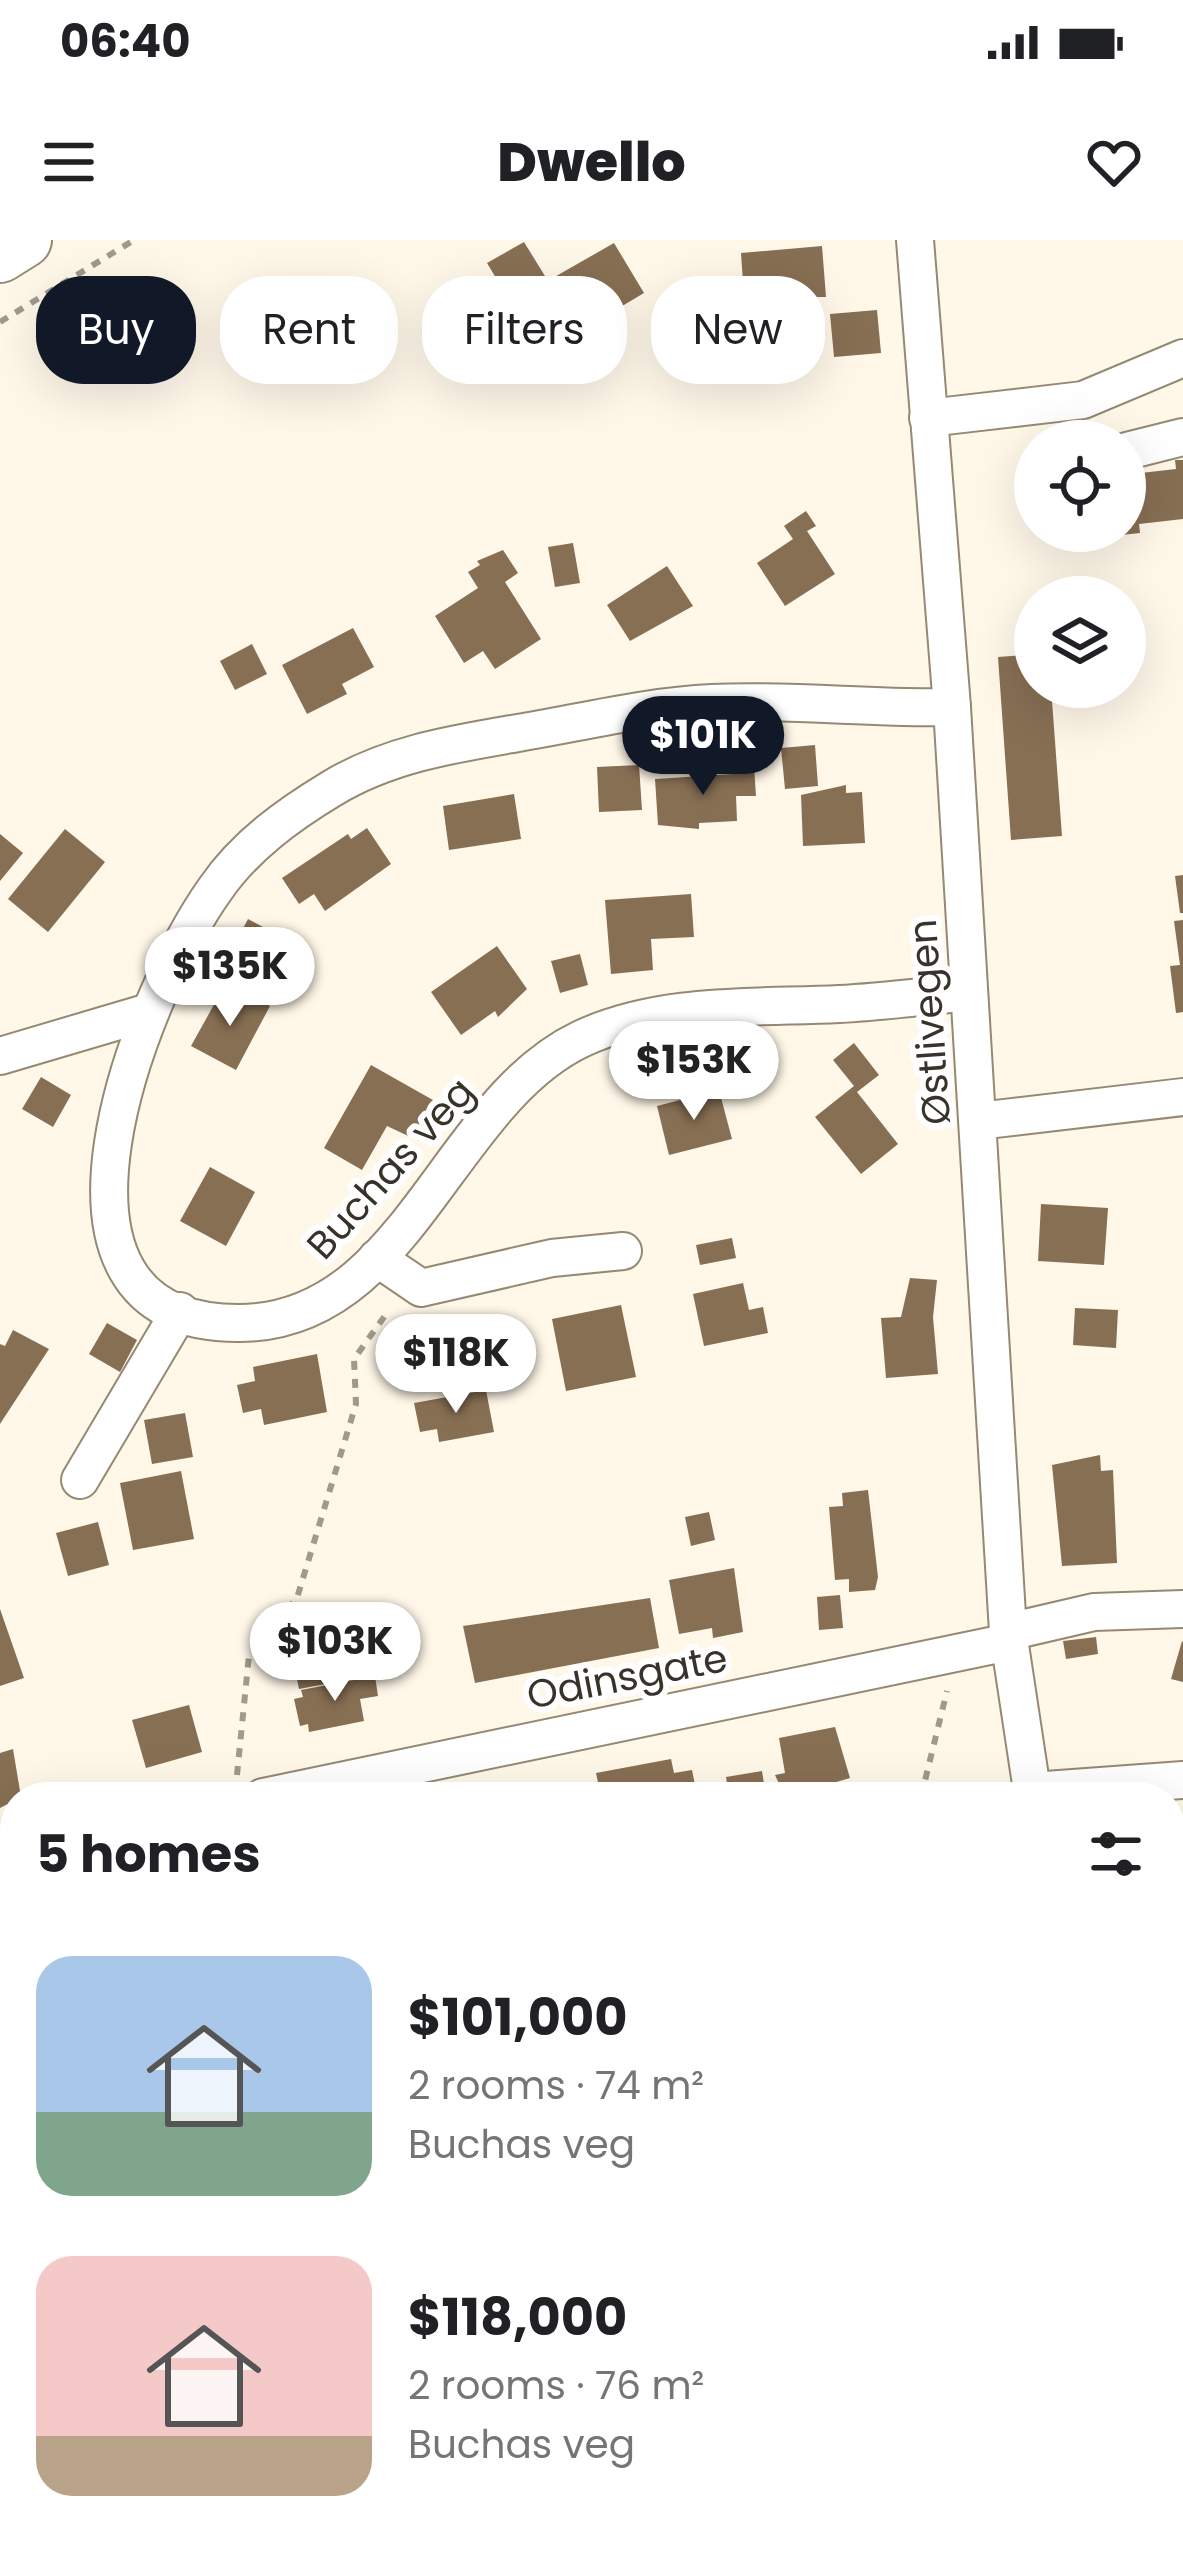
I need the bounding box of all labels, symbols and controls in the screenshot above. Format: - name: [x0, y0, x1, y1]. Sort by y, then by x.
- text: 06:40: [60, 10, 191, 73]
- text: Dwello: [497, 124, 686, 200]
- icon: menu: [36, 129, 102, 195]
- icon: heart: [1081, 129, 1147, 195]
- chip: Buy: [36, 276, 196, 384]
- chip: Rent: [220, 276, 398, 384]
- chip: Filters: [422, 276, 627, 384]
- chip: New: [651, 276, 825, 384]
- map controls: [1014, 420, 1146, 708]
- button: locate: [1014, 420, 1146, 552]
- button: layers: [1014, 576, 1146, 708]
- pin: $101K: [619, 696, 787, 798]
- text: $101K: [649, 707, 757, 762]
- street label: Østlivegen: [895, 917, 964, 1127]
- pin: $135K: [146, 927, 314, 1029]
- text: $135K: [172, 938, 288, 993]
- pin: $153K: [610, 1021, 778, 1123]
- text: $153K: [636, 1032, 752, 1087]
- street label: Buchas veg: [294, 1066, 487, 1271]
- pin: $118K: [372, 1314, 540, 1416]
- text: $118K: [402, 1325, 510, 1380]
- pin: $103K: [251, 1602, 419, 1704]
- text: $103K: [277, 1613, 393, 1668]
- street label: Odinsgate: [522, 1630, 732, 1723]
- text: 5 homes: [36, 1818, 261, 1890]
- icon: filters: [1083, 1821, 1149, 1887]
- text: $101,000: [408, 1981, 628, 2053]
- icon: home: [132, 2004, 276, 2148]
- text: 2 rooms · 74 m²: [408, 2058, 704, 2113]
- text: Buchas veg: [408, 2117, 635, 2172]
- text: $118,000: [408, 2281, 627, 2353]
- icon: home: [132, 2304, 276, 2448]
- text: 2 rooms · 76 m²: [408, 2358, 704, 2413]
- text: Buchas veg: [408, 2417, 635, 2472]

